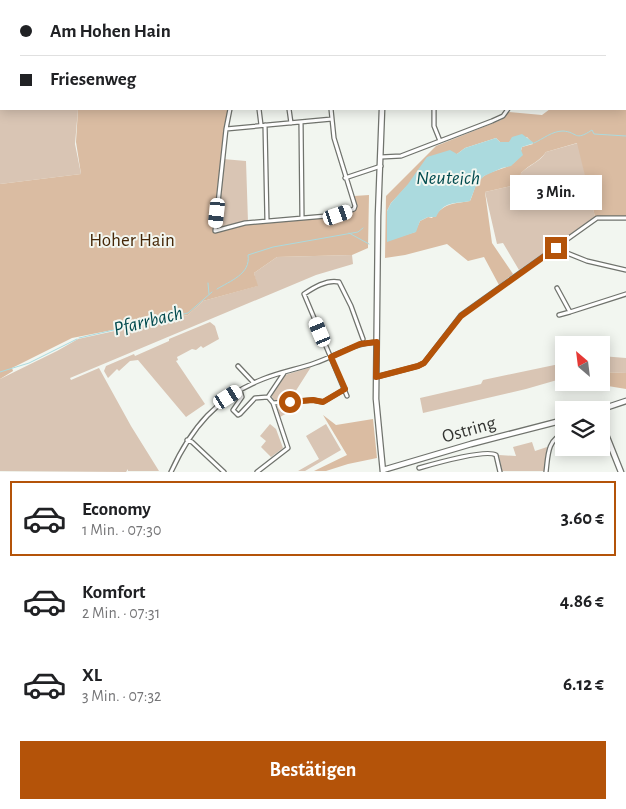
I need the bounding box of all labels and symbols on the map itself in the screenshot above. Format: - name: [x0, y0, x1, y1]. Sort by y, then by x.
- water label: Neuteich: [416, 168, 480, 188]
- callout: 3 Min.: [510, 176, 602, 210]
- car: [207, 197, 226, 229]
- car: [321, 203, 354, 227]
- park label: Hoher Hain: [89, 231, 175, 250]
- route end: [545, 237, 567, 259]
- water label: Pfarrbach: [111, 303, 185, 339]
- car: [307, 315, 332, 349]
- north arrow: [555, 336, 610, 391]
- car: [211, 383, 244, 411]
- route start: [279, 391, 301, 413]
- street label: Ostring: [440, 413, 499, 447]

